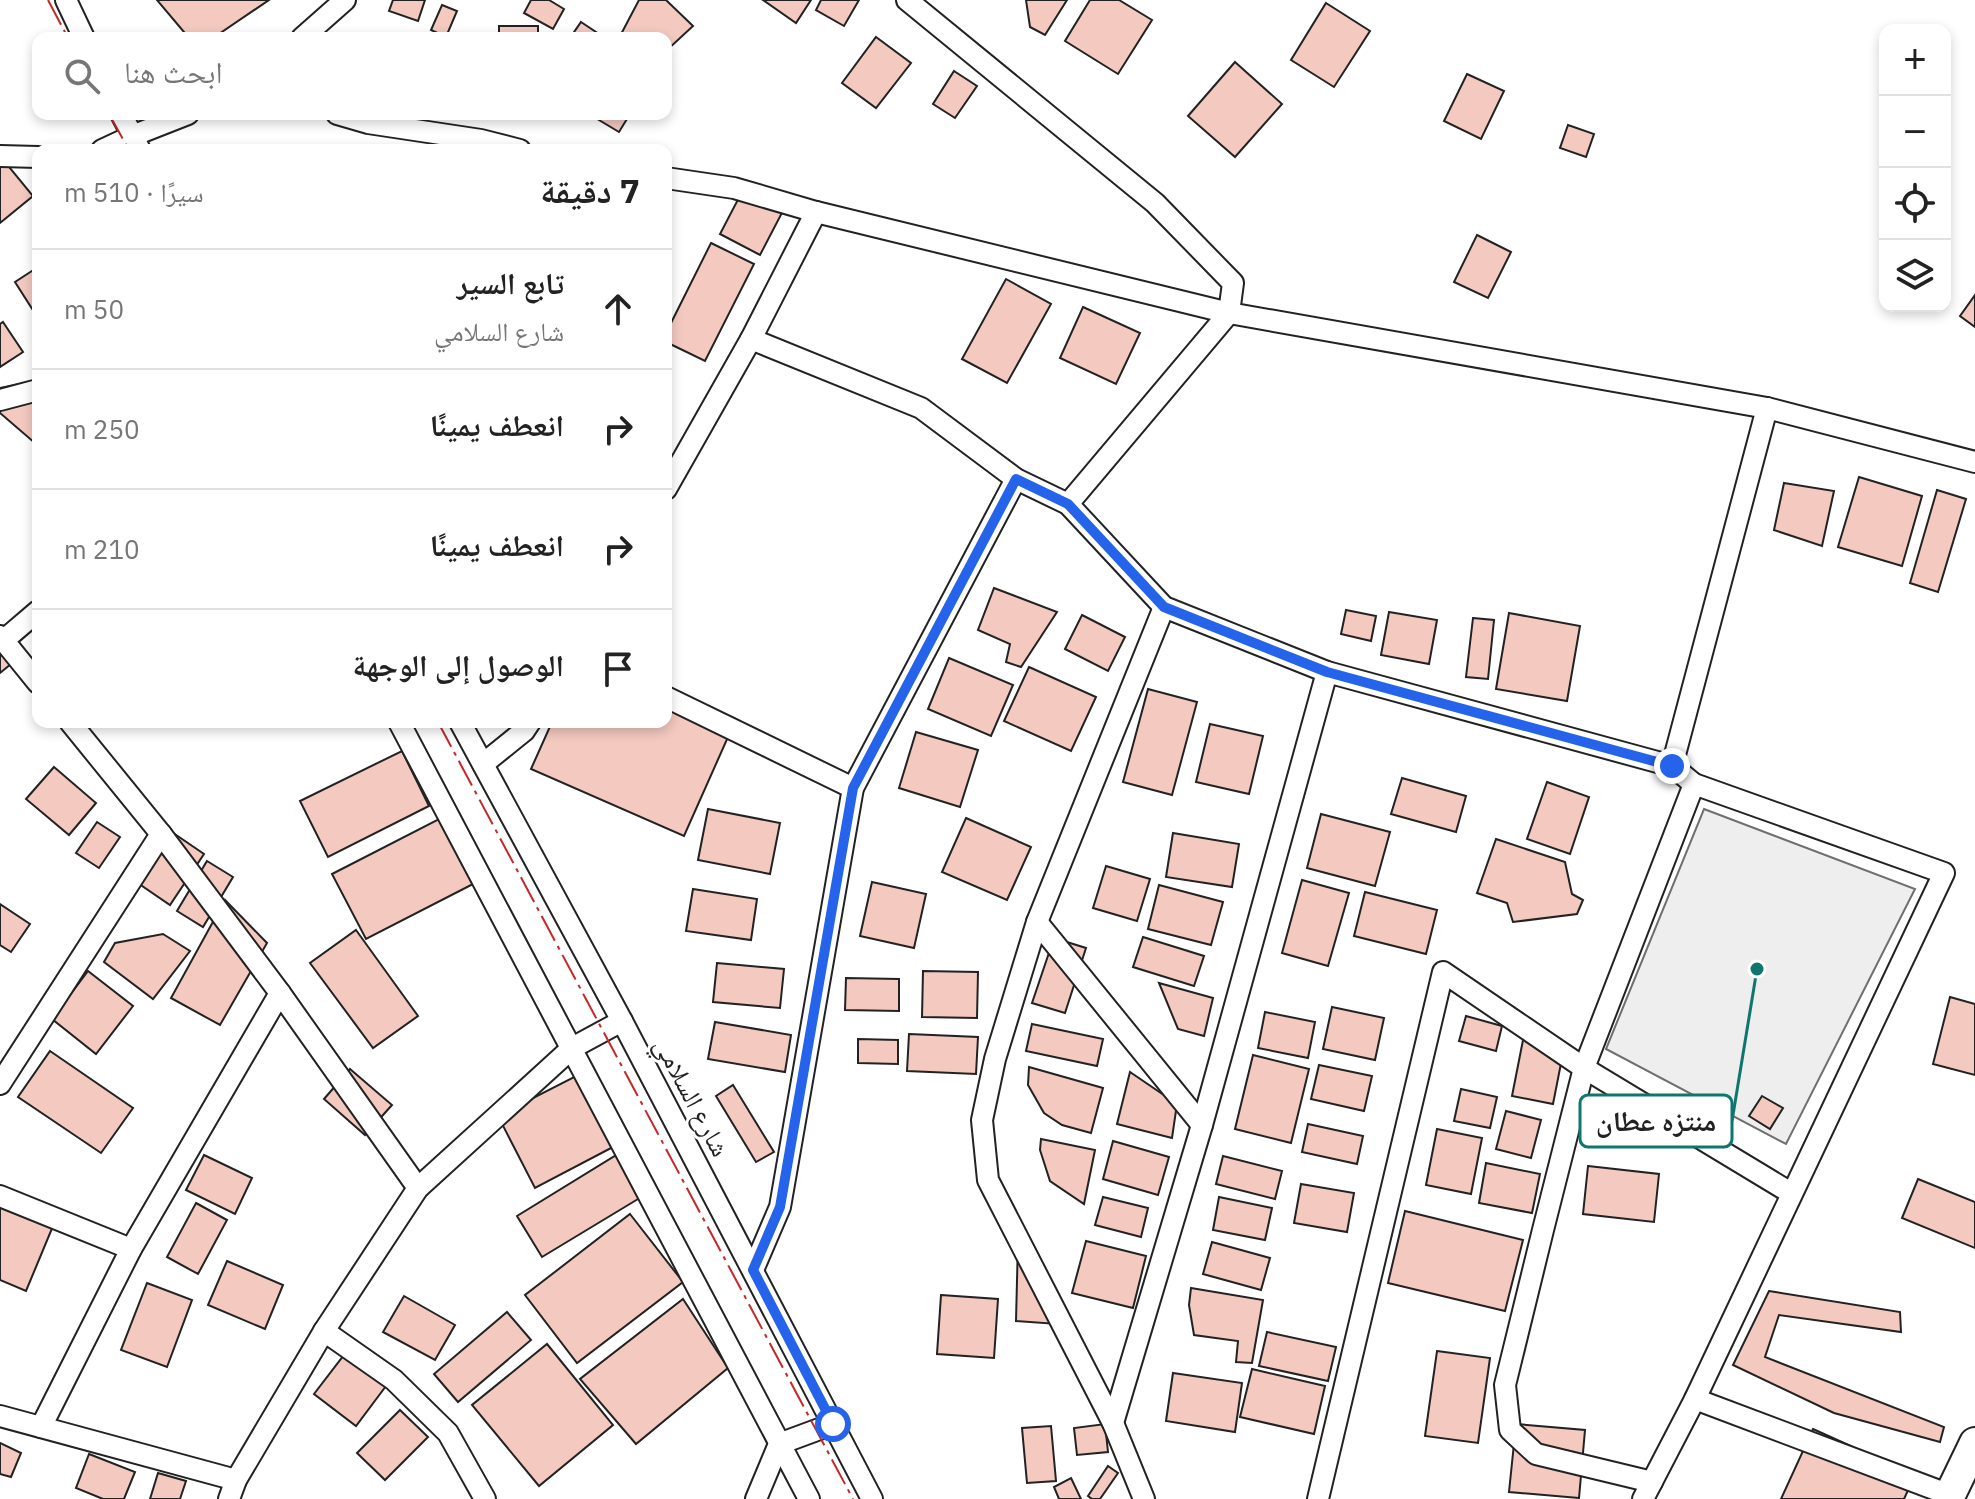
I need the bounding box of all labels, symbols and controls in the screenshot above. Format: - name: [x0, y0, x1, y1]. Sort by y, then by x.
- map controls: [1879, 24, 1951, 312]
- button: +: [1879, 24, 1951, 96]
- search box: [32, 32, 672, 120]
- text: ابحث هنا: [124, 52, 223, 91]
- icon: search: [60, 54, 104, 98]
- button: −: [1879, 96, 1951, 168]
- text: 7 دقيقة: [540, 168, 640, 212]
- button: locate: [1879, 168, 1951, 240]
- text: سيرًا · 510 m: [64, 175, 204, 209]
- button: layers: [1879, 240, 1951, 312]
- text: تابع السير: [457, 263, 564, 302]
- icon: ahead: [596, 287, 640, 331]
- text: 50 m: [64, 292, 124, 326]
- text: شارع السلامي: [434, 314, 564, 348]
- text: انعطف يمينًا: [430, 405, 564, 444]
- icon: right: [596, 407, 640, 451]
- text: 250 m: [64, 412, 140, 446]
- text: انعطف يمينًا: [430, 525, 564, 564]
- icon: right: [596, 527, 640, 571]
- text: 210 m: [64, 532, 140, 566]
- text: الوصول إلى الوجهة: [353, 645, 564, 684]
- icon: arrive: [596, 647, 640, 691]
- route end: [1654, 748, 1690, 784]
- street label: شارع السلامي: [643, 1031, 738, 1164]
- callout: منتزه عطان: [1580, 1095, 1732, 1147]
- text: منتزه عطان: [1596, 1102, 1716, 1139]
- route start: [815, 1406, 851, 1442]

